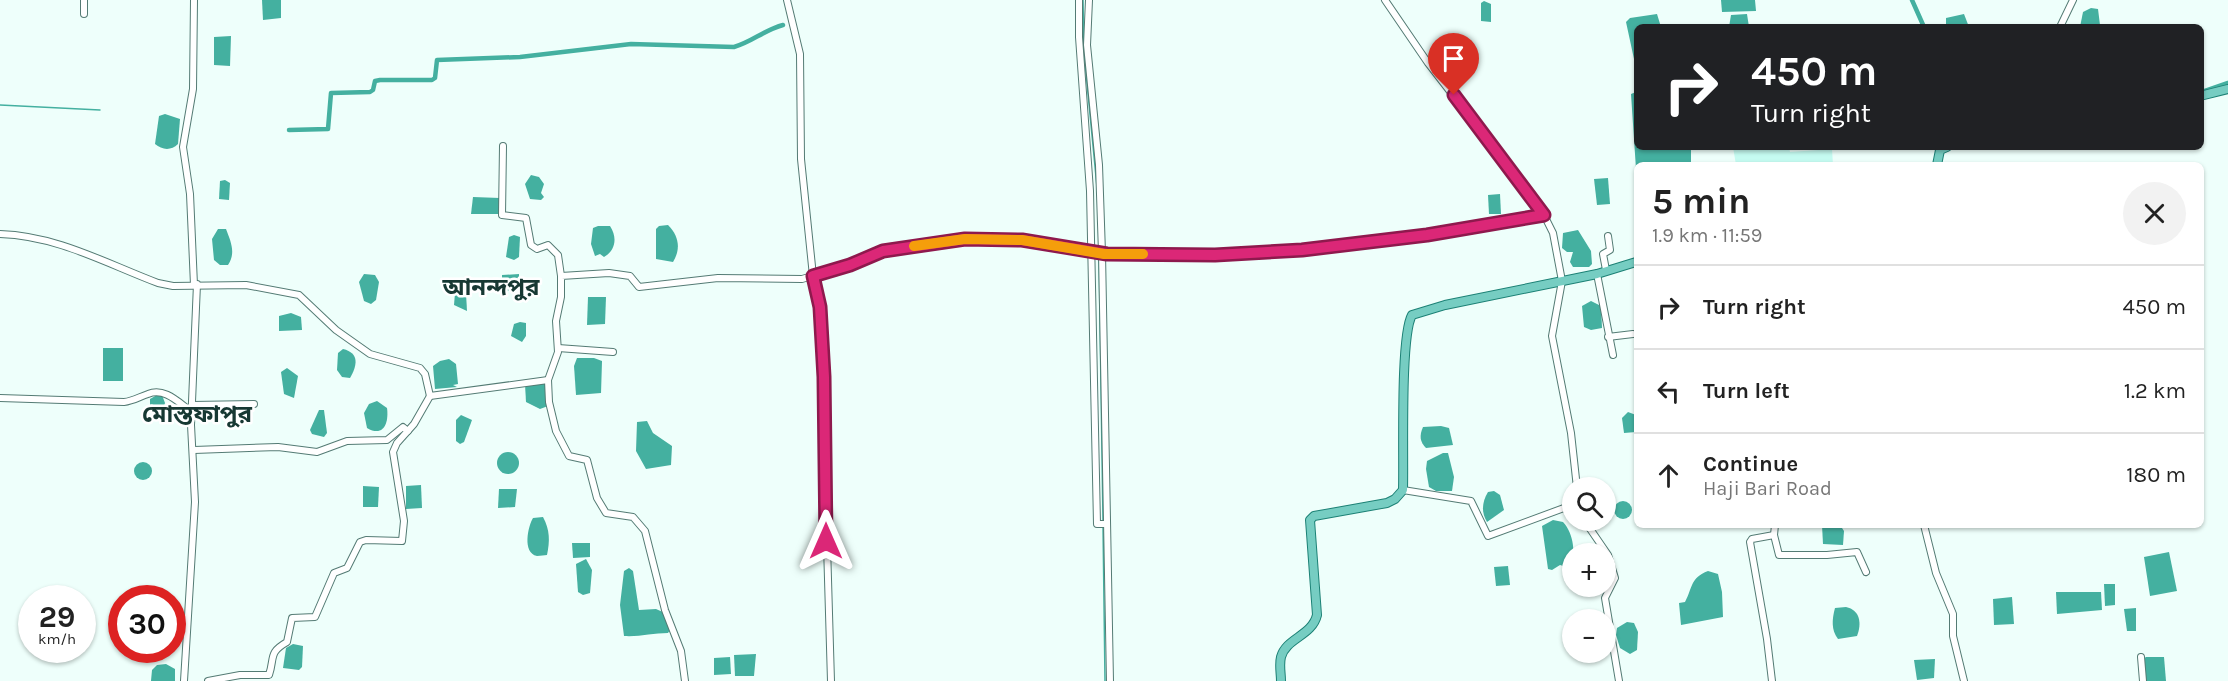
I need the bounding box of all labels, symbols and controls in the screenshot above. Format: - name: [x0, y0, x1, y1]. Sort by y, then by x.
- pin: [1428, 33, 1479, 95]
- icon: arrive: [1437, 42, 1470, 75]
- text: 450 m: [1751, 46, 1877, 96]
- icon: right: [1652, 48, 1730, 126]
- text: Turn right: [1751, 97, 1871, 129]
- text: 5 min: [1652, 180, 1750, 222]
- button: close: [2123, 182, 2186, 245]
- text: 1.9 km · 11:59: [1652, 224, 1762, 247]
- district label: আনন্দপুর: [441, 273, 540, 301]
- icon: right: [1652, 291, 1685, 324]
- text: Turn right: [1703, 294, 1806, 320]
- text: 450 m: [2122, 294, 2186, 320]
- icon: left: [1652, 375, 1685, 408]
- text: Turn left: [1703, 378, 1790, 404]
- text: 1.2 km: [2124, 378, 2186, 404]
- district label: মোস্তফাপুর: [142, 400, 253, 428]
- text: Continue: [1703, 451, 1798, 477]
- icon: ahead: [1652, 459, 1685, 492]
- text: 180 m: [2126, 462, 2186, 488]
- map controls: [1562, 477, 1616, 663]
- button: search: [1562, 477, 1616, 531]
- text: Haji Bari Road: [1703, 477, 1832, 500]
- position arrow: [794, 509, 858, 573]
- button: +: [1562, 543, 1616, 597]
- speed limit sign: 30: [108, 585, 186, 663]
- text: 29: [39, 599, 75, 635]
- button: −: [1562, 609, 1616, 663]
- text: km/h: [38, 630, 76, 648]

